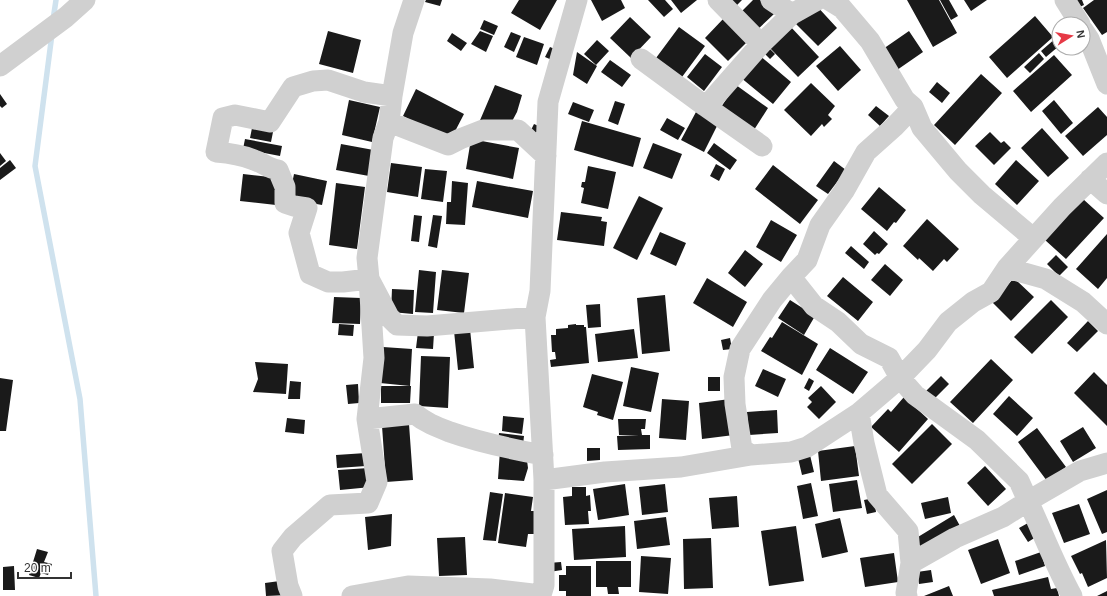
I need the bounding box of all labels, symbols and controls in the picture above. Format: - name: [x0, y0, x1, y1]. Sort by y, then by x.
- north arrow: [1051, 16, 1091, 56]
- text: N: [1074, 29, 1087, 39]
- scale bar: [18, 554, 71, 580]
- text: 20 m: [24, 561, 51, 575]

